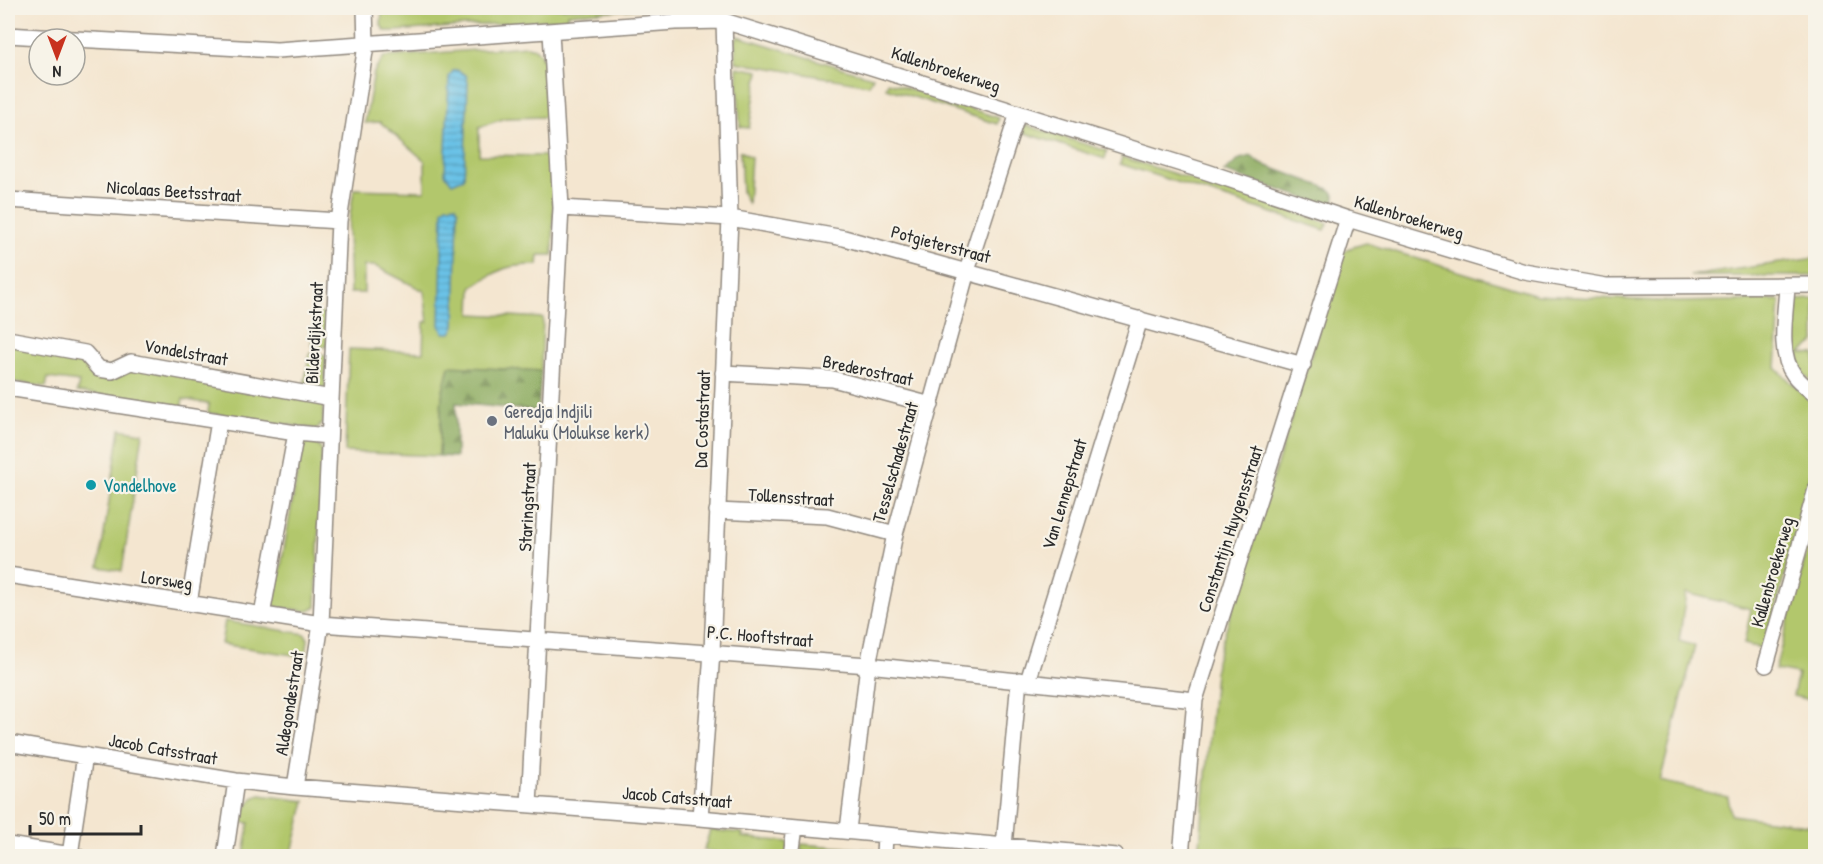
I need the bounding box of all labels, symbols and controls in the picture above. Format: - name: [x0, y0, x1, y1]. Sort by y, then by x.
- north arrow: [27, 27, 87, 87]
- street label: Kallenbroekerweg: [888, 40, 1004, 98]
- text: N: [52, 61, 61, 83]
- street label: Nicolaas Beetsstraat: [106, 174, 243, 208]
- street label: Kallenbroekerweg: [1351, 188, 1467, 246]
- street label: Potgieterstraat: [889, 219, 994, 269]
- street label: Bilderdijkstraat: [299, 281, 329, 385]
- street label: Vondelstraat: [142, 332, 231, 372]
- street label: Brederostraat: [820, 348, 916, 392]
- street label: Da Costastraat: [688, 369, 716, 468]
- street label: Tesselschadestraat: [866, 398, 924, 525]
- place label: Geredja Indjili Maluku (Molukse kerk): [504, 399, 650, 445]
- marker: Geredja Indjili Maluku (Molukse kerk): [485, 414, 499, 428]
- street label: Van Lennepstraat: [1035, 435, 1093, 553]
- street label: Constantijn Huygensstraat: [1191, 442, 1269, 616]
- street label: Staringstraat: [512, 461, 542, 552]
- place label: Vondelhove: [103, 473, 177, 498]
- marker: Vondelhove: [84, 478, 98, 492]
- street label: Tollensstraat: [747, 482, 836, 513]
- street label: Kallenbroekerweg: [1744, 514, 1800, 630]
- street label: Lorsweg: [140, 564, 194, 596]
- street label: P.C. Hooftstraat: [706, 619, 815, 653]
- street label: Aldegondestraat: [268, 648, 310, 757]
- street label: Jacob Catsstraat: [107, 727, 220, 771]
- street label: Jacob Catsstraat: [621, 780, 734, 814]
- scale bar: [30, 798, 141, 836]
- text: 50 m: [39, 806, 71, 831]

